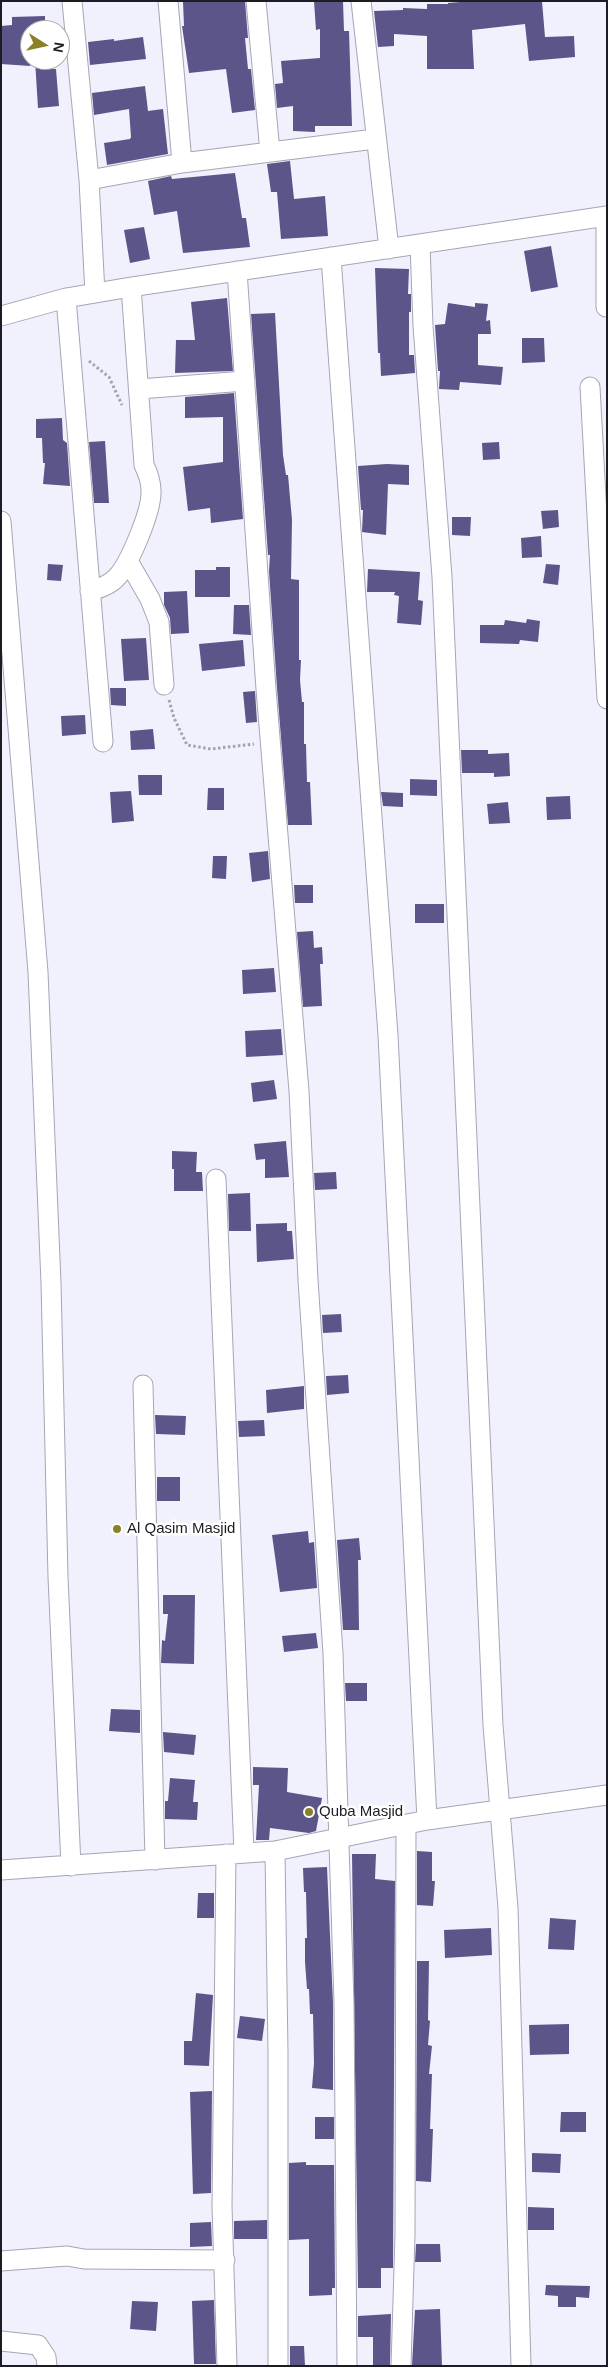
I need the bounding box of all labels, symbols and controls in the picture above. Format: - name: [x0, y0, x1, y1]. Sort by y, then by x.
- north arrow: [20, 20, 70, 70]
- text: N: [50, 41, 68, 54]
- place label: Al Qasim Masjid: [127, 1520, 235, 1538]
- marker: Al Qasim Masjid: [111, 1523, 123, 1535]
- place label: Quba Masjid: [319, 1803, 403, 1821]
- marker: Quba Masjid: [303, 1806, 315, 1818]

